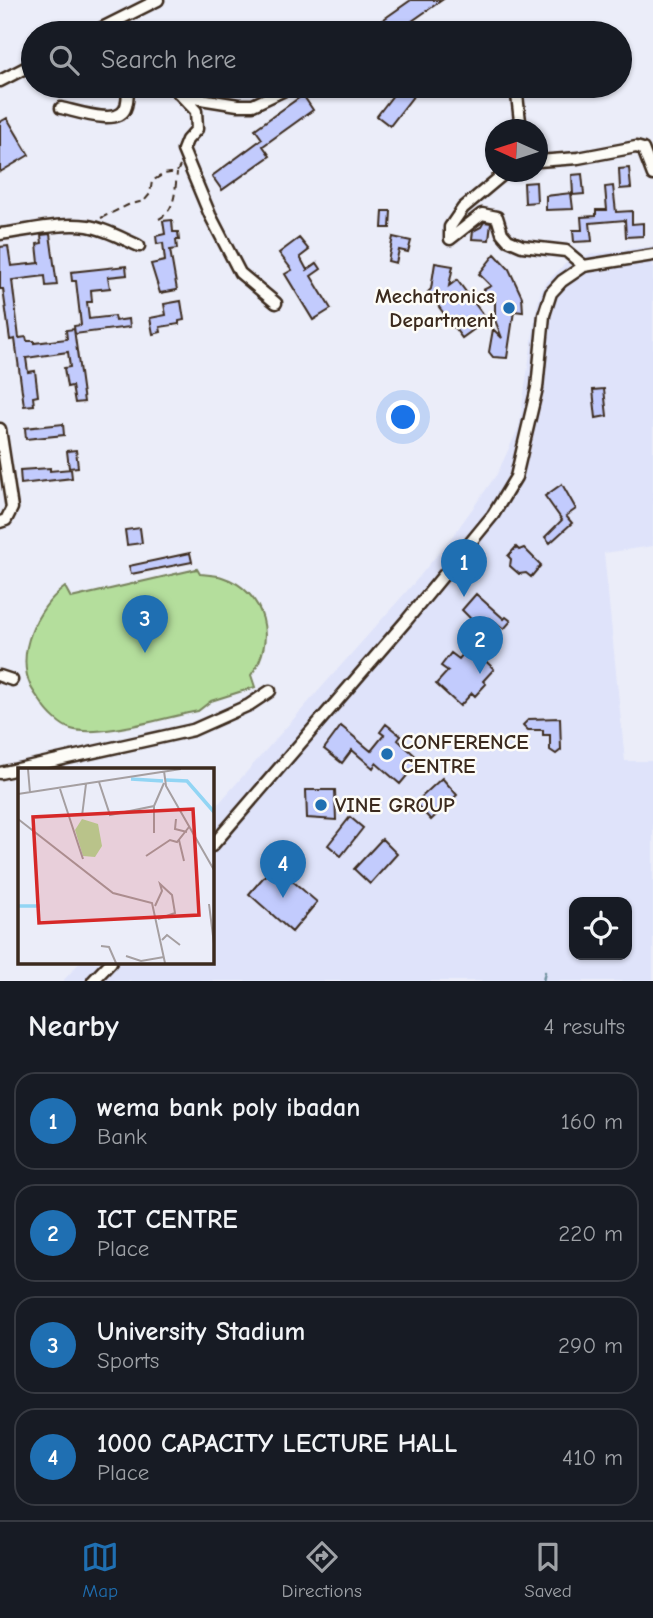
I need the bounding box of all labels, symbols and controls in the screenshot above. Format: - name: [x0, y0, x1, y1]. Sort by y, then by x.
- search box: [21, 21, 632, 98]
- icon: search: [45, 41, 83, 79]
- text: Search here: [101, 45, 236, 75]
- north arrow: [485, 119, 548, 182]
- place label: Mechatronics Department: [375, 284, 496, 332]
- marker: Mechatronics Department: [501, 300, 517, 316]
- your location: [386, 400, 420, 434]
- pin: 1: [441, 539, 487, 597]
- pin: 3: [122, 595, 168, 653]
- pin: 2: [457, 616, 503, 674]
- place label: CONFERENCE CENTRE: [401, 730, 529, 778]
- marker: CONFERENCE CENTRE: [379, 746, 395, 762]
- inset map: [18, 768, 214, 964]
- place label: VINE GROUP: [335, 793, 455, 817]
- marker: VINE GROUP: [313, 797, 329, 813]
- pin: 4: [260, 840, 306, 898]
- map controls: [569, 897, 632, 960]
- button: locate: [569, 897, 632, 960]
- text: Nearby: [28, 1009, 119, 1044]
- text: 4 results: [543, 1013, 625, 1040]
- text: wema bank poly ibadan: [97, 1093, 360, 1123]
- text: 1: [48, 1108, 58, 1135]
- text: 160 m: [561, 1108, 623, 1135]
- text: Bank: [97, 1123, 147, 1150]
- text: ICT CENTRE: [97, 1205, 238, 1235]
- text: 2: [47, 1220, 59, 1247]
- text: 220 m: [558, 1220, 623, 1247]
- text: Place: [97, 1235, 149, 1262]
- text: University Stadium: [97, 1317, 305, 1347]
- text: 3: [47, 1332, 59, 1359]
- text: 290 m: [558, 1332, 623, 1359]
- text: Sports: [97, 1347, 159, 1374]
- text: 1000 CAPACITY LECTURE HALL: [97, 1429, 457, 1459]
- text: 4: [48, 1444, 58, 1471]
- text: 410 m: [562, 1444, 623, 1471]
- text: Place: [97, 1459, 149, 1486]
- tab: Map: [81, 1538, 119, 1602]
- tab: Directions: [282, 1538, 362, 1602]
- tab: Saved: [524, 1538, 572, 1602]

